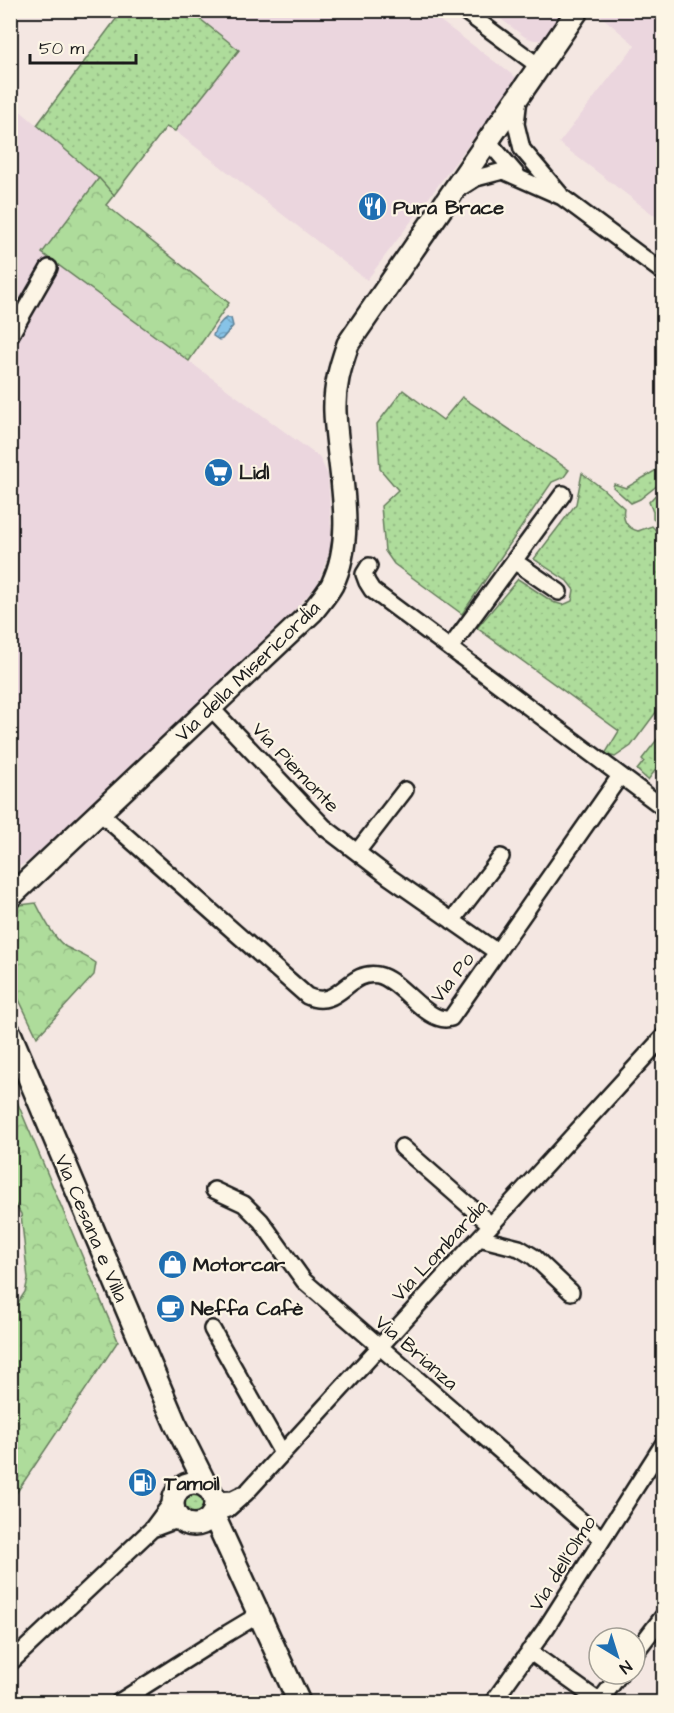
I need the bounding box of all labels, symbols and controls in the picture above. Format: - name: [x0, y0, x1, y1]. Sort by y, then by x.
- scale bar: [30, 27, 136, 65]
- text: 50 m: [39, 36, 84, 61]
- restaurant icon: Pura Brace: [356, 191, 388, 223]
- place label: Pura Brace: [393, 194, 504, 222]
- supermarket icon: Lidl: [202, 456, 234, 488]
- place label: Lidl: [239, 459, 269, 487]
- street label: Via della Misericordia: [169, 595, 327, 749]
- street label: Via Piemonte: [245, 716, 346, 819]
- street label: Via Po: [424, 946, 482, 1009]
- street label: Via Cesana e Villa: [47, 1150, 135, 1307]
- street label: Via Lombardia: [385, 1193, 494, 1308]
- shop icon: Motorcar: [156, 1248, 188, 1280]
- place label: Motorcar: [193, 1251, 286, 1279]
- cafe icon: Neffa Cafè: [154, 1292, 186, 1324]
- place label: Neffa Cafè: [191, 1295, 304, 1323]
- street label: Via Brianza: [369, 1309, 464, 1397]
- fuel station icon: Tamoil: [127, 1467, 159, 1499]
- place label: Tamoil: [163, 1470, 220, 1498]
- street label: Via dell'Olmo: [522, 1510, 603, 1617]
- north arrow: [587, 1626, 647, 1686]
- text: N: [615, 1655, 636, 1679]

